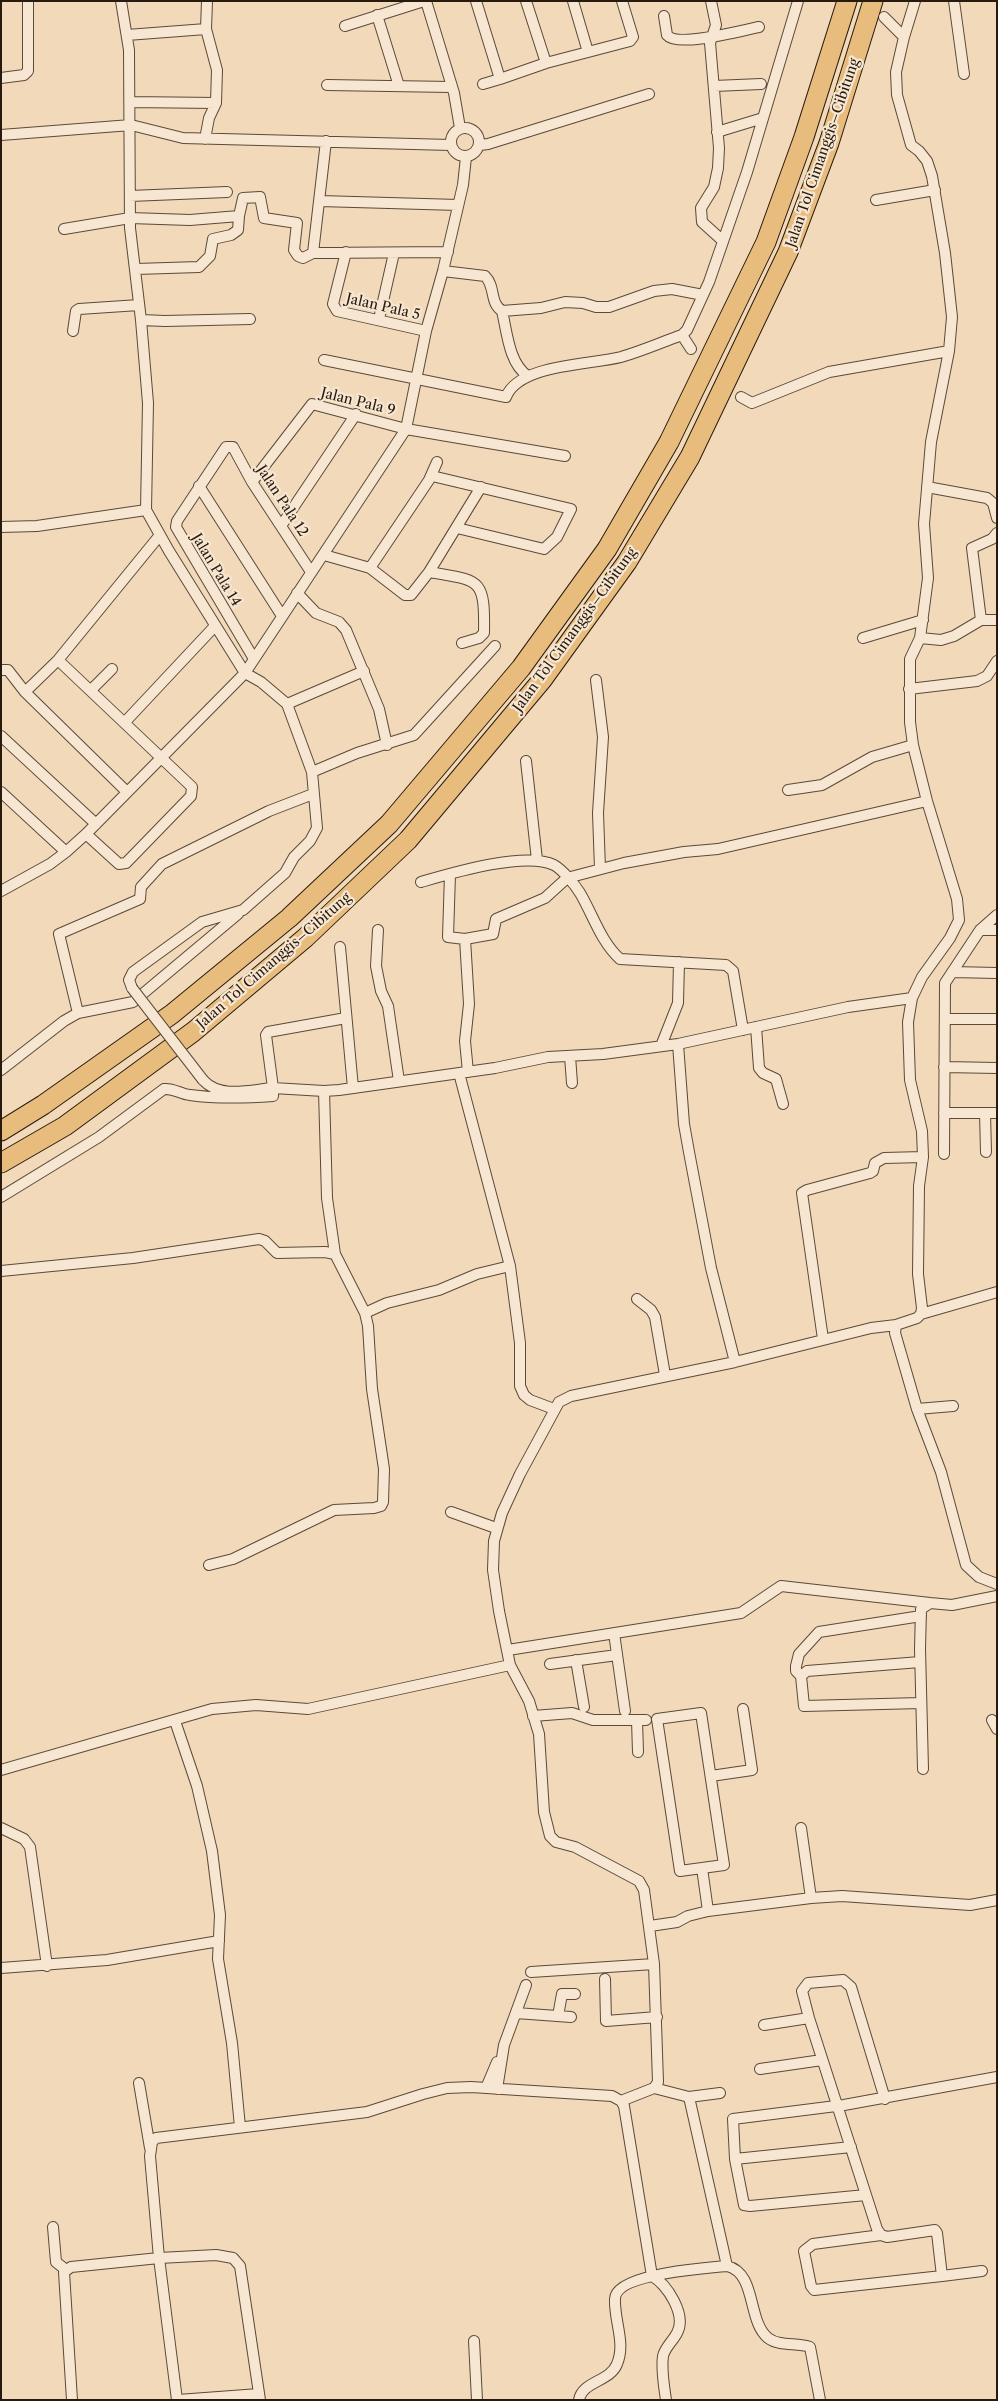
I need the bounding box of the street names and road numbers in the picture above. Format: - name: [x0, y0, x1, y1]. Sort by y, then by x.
- street label: Jalan Tol Cimanggis–Cibitung: [783, 56, 863, 250]
- street label: Jalan Pala 5: [344, 290, 422, 324]
- street label: Jalan Pala 9: [319, 385, 397, 419]
- street label: Jalan Pala 12: [253, 462, 311, 540]
- street label: Jalan Pala 14: [188, 531, 244, 609]
- street label: Jalan Tol Cimanggis–Cibitung: [510, 545, 640, 715]
- street label: Jalan Tol Cimanggis–Cibitung: [193, 889, 355, 1033]

